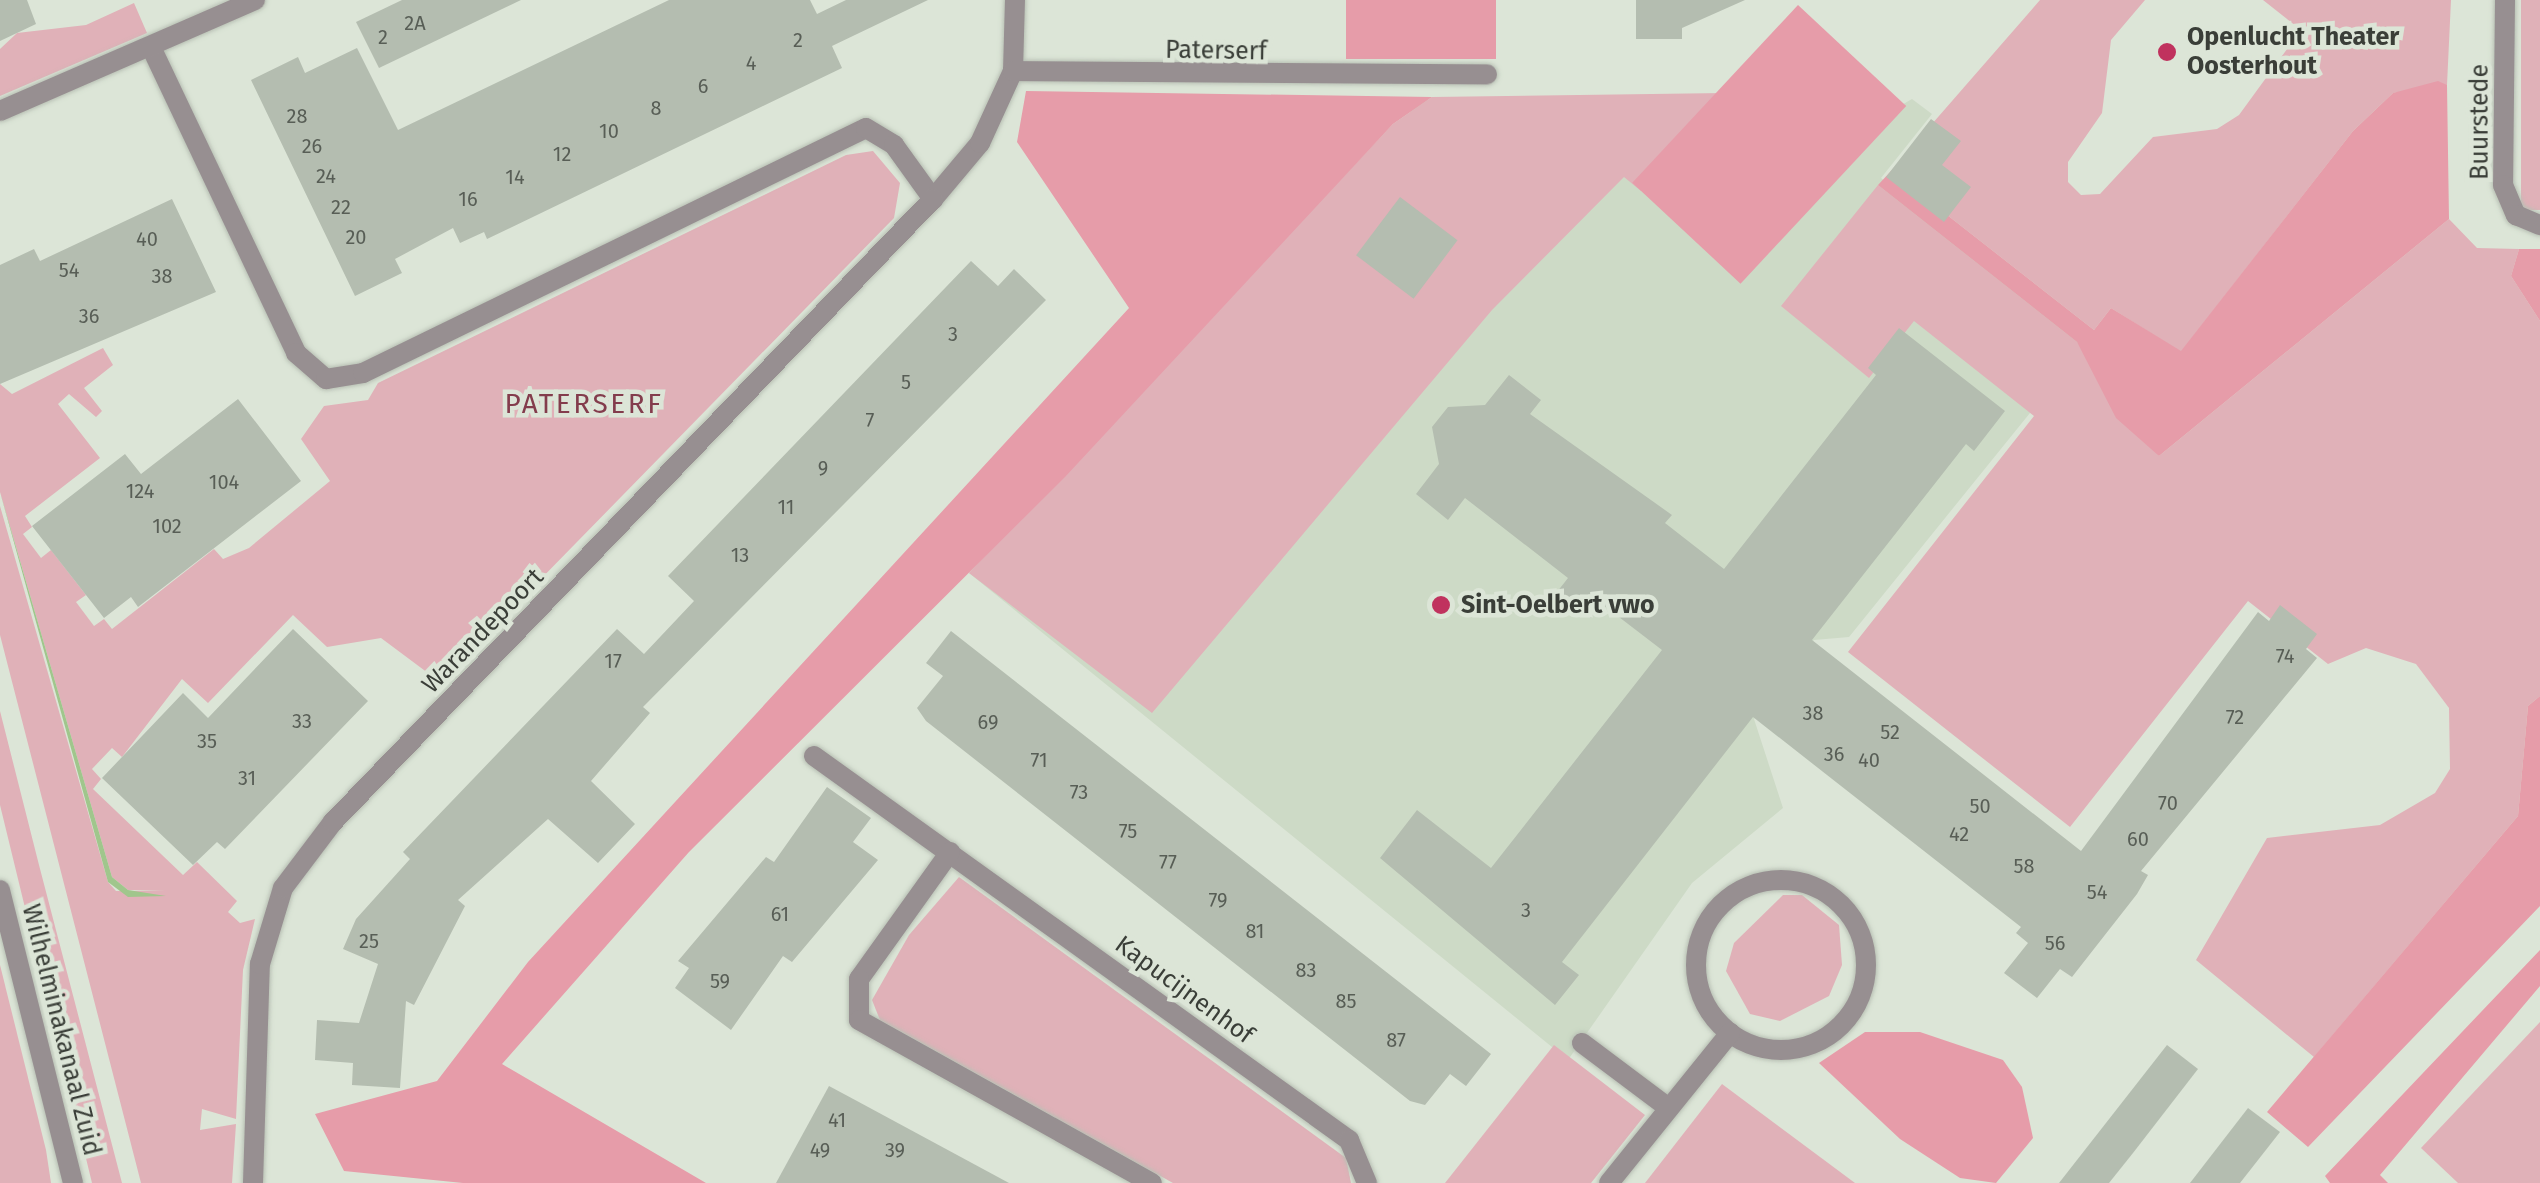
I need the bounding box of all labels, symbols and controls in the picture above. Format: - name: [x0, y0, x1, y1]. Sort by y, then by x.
- house number: 2A: [404, 11, 426, 35]
- place label: Openlucht Theater Oosterhout: [2187, 23, 2399, 82]
- house number: 2: [378, 25, 388, 49]
- house number: 2: [793, 28, 803, 52]
- street label: Paterserf: [1165, 35, 1267, 67]
- marker: Openlucht Theater Oosterhout: [2156, 41, 2178, 63]
- house number: 4: [746, 51, 756, 75]
- street label: Buurstede: [2465, 64, 2495, 180]
- house number: 6: [698, 74, 708, 98]
- house number: 8: [650, 96, 662, 120]
- house number: 28: [287, 104, 307, 128]
- house number: 10: [599, 119, 619, 143]
- house number: 26: [302, 134, 322, 158]
- house number: 12: [553, 142, 571, 166]
- house number: 24: [316, 164, 336, 188]
- house number: 14: [505, 165, 525, 189]
- house number: 16: [458, 187, 478, 211]
- house number: 22: [331, 195, 351, 219]
- house number: 20: [345, 225, 367, 249]
- house number: 40: [136, 227, 158, 251]
- house number: 54: [59, 258, 79, 282]
- house number: 38: [152, 264, 172, 288]
- house number: 36: [79, 304, 99, 328]
- house number: 3: [948, 322, 958, 346]
- house number: 5: [901, 370, 911, 394]
- district label: PATERSERF: [505, 387, 663, 421]
- house number: 7: [866, 408, 874, 432]
- house number: 9: [818, 456, 828, 480]
- house number: 104: [209, 470, 239, 494]
- house number: 124: [126, 479, 154, 503]
- house number: 11: [777, 495, 795, 519]
- house number: 102: [152, 514, 182, 538]
- house number: 13: [731, 543, 749, 567]
- street label: Warandepoort: [416, 562, 550, 700]
- place label: Sint-Oelbert vwo: [1461, 590, 1655, 620]
- marker: Sint-Oelbert vwo: [1430, 594, 1452, 616]
- house number: 74: [2276, 644, 2294, 668]
- house number: 17: [604, 649, 622, 673]
- house number: 38: [1803, 701, 1823, 725]
- house number: 72: [2226, 705, 2244, 729]
- house number: 33: [292, 709, 312, 733]
- house number: 69: [978, 710, 998, 734]
- house number: 52: [1880, 720, 1900, 744]
- house number: 35: [197, 729, 217, 753]
- house number: 36: [1824, 742, 1844, 766]
- house number: 71: [1030, 748, 1048, 772]
- house number: 40: [1858, 748, 1880, 772]
- house number: 31: [238, 766, 256, 790]
- house number: 73: [1070, 780, 1088, 804]
- house number: 70: [2158, 791, 2178, 815]
- house number: 50: [1969, 794, 1991, 818]
- house number: 75: [1119, 819, 1137, 843]
- house number: 42: [1949, 822, 1969, 846]
- house number: 60: [2127, 827, 2149, 851]
- house number: 77: [1159, 850, 1177, 874]
- house number: 58: [2013, 854, 2035, 878]
- house number: 54: [2087, 880, 2107, 904]
- house number: 79: [1208, 888, 1228, 912]
- house number: 3: [1521, 898, 1531, 922]
- street label: Wilhelminakanaal Zuid: [15, 901, 107, 1159]
- house number: 61: [771, 902, 789, 926]
- house number: 81: [1245, 919, 1265, 943]
- house number: 25: [359, 929, 379, 953]
- street label: Kapucijnenhof: [1109, 930, 1259, 1050]
- house number: 56: [2045, 931, 2065, 955]
- house number: 83: [1296, 958, 1316, 982]
- house number: 59: [710, 969, 730, 993]
- house number: 85: [1335, 989, 1357, 1013]
- house number: 87: [1386, 1028, 1406, 1052]
- house number: 41: [828, 1108, 846, 1132]
- house number: 49: [810, 1138, 830, 1162]
- house number: 39: [885, 1138, 905, 1162]

